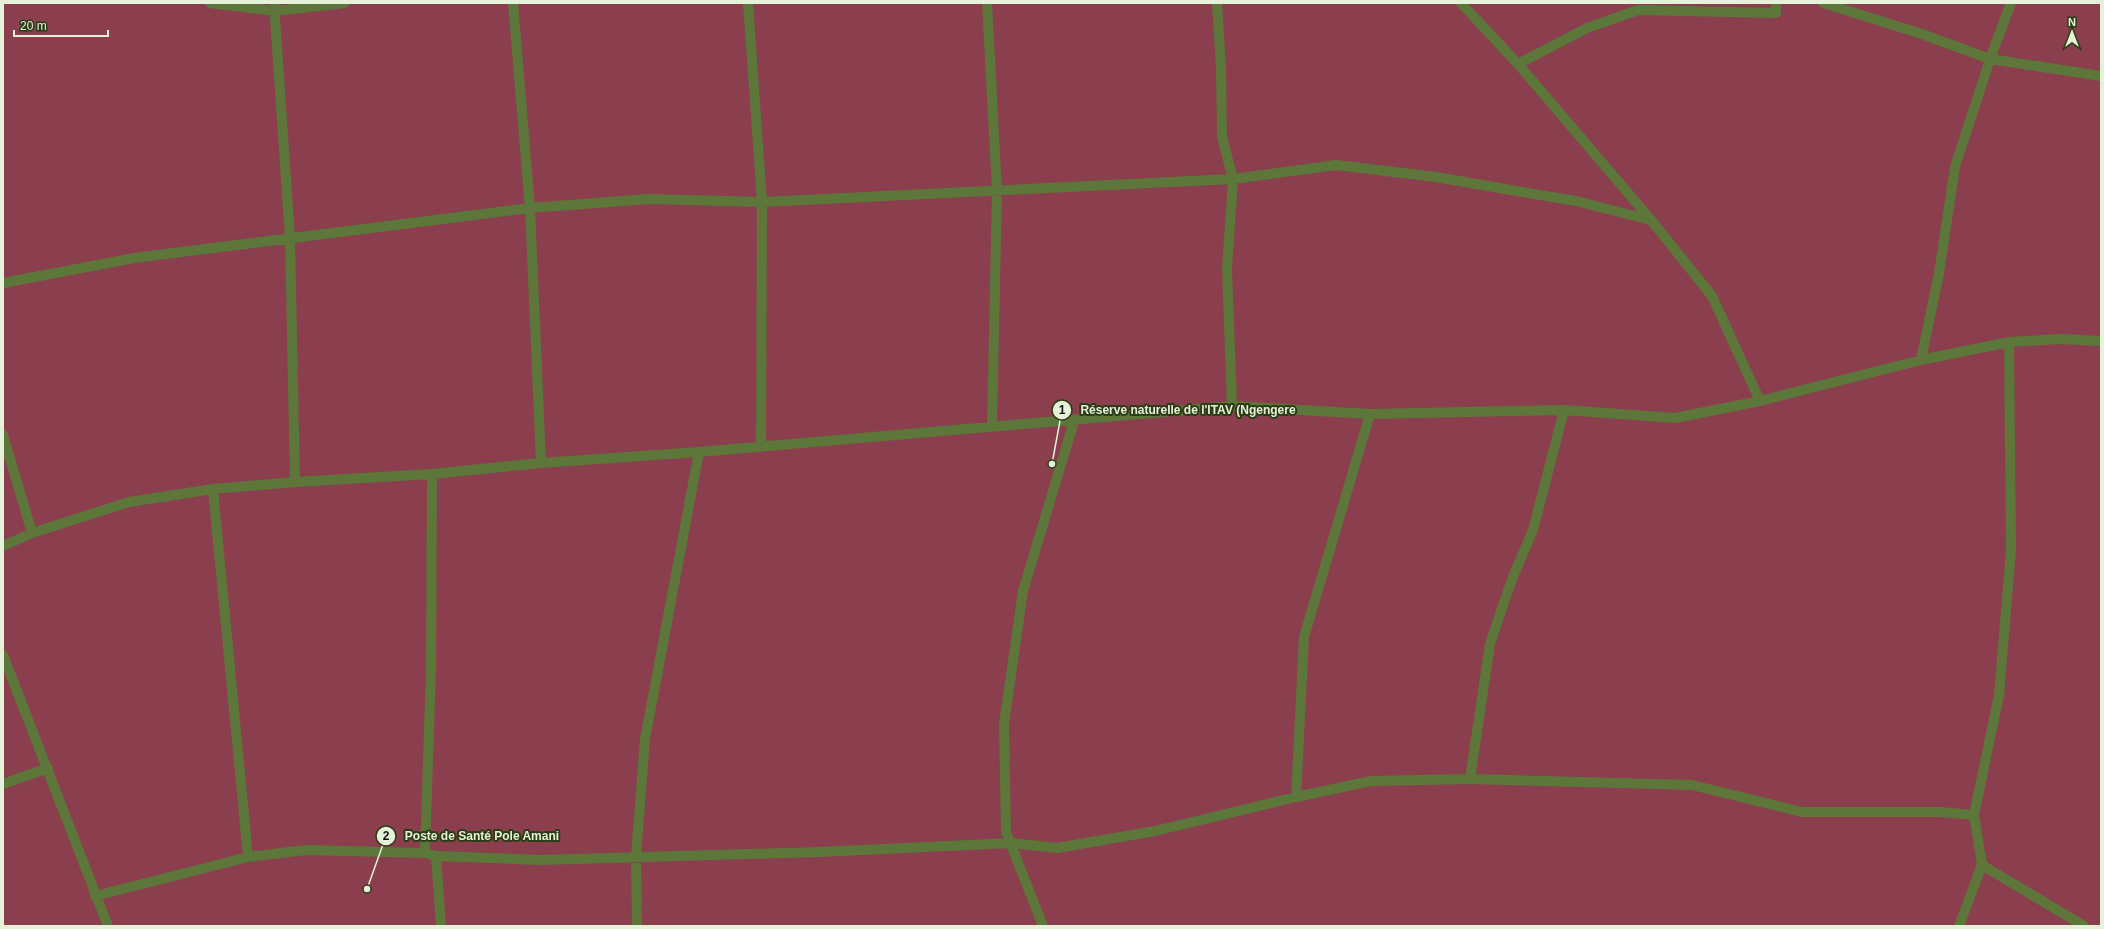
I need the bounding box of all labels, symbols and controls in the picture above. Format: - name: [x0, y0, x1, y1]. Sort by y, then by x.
- scale bar: [14, 12, 108, 38]
- north arrow: [2052, 12, 2092, 52]
- text: N: [2068, 16, 2076, 28]
- text: 20 m: [20, 19, 47, 33]
- callout: Réserve naturelle de l'ITAV (Ngengere: [1052, 398, 1303, 422]
- text: 1: [1059, 403, 1066, 417]
- text: Réserve naturelle de l'ITAV (Ngengere: [1080, 403, 1296, 417]
- callout: Poste de Santé Pole Amani: [376, 824, 567, 848]
- text: 2: [383, 829, 390, 843]
- text: Poste de Santé Pole Amani: [405, 829, 559, 843]

